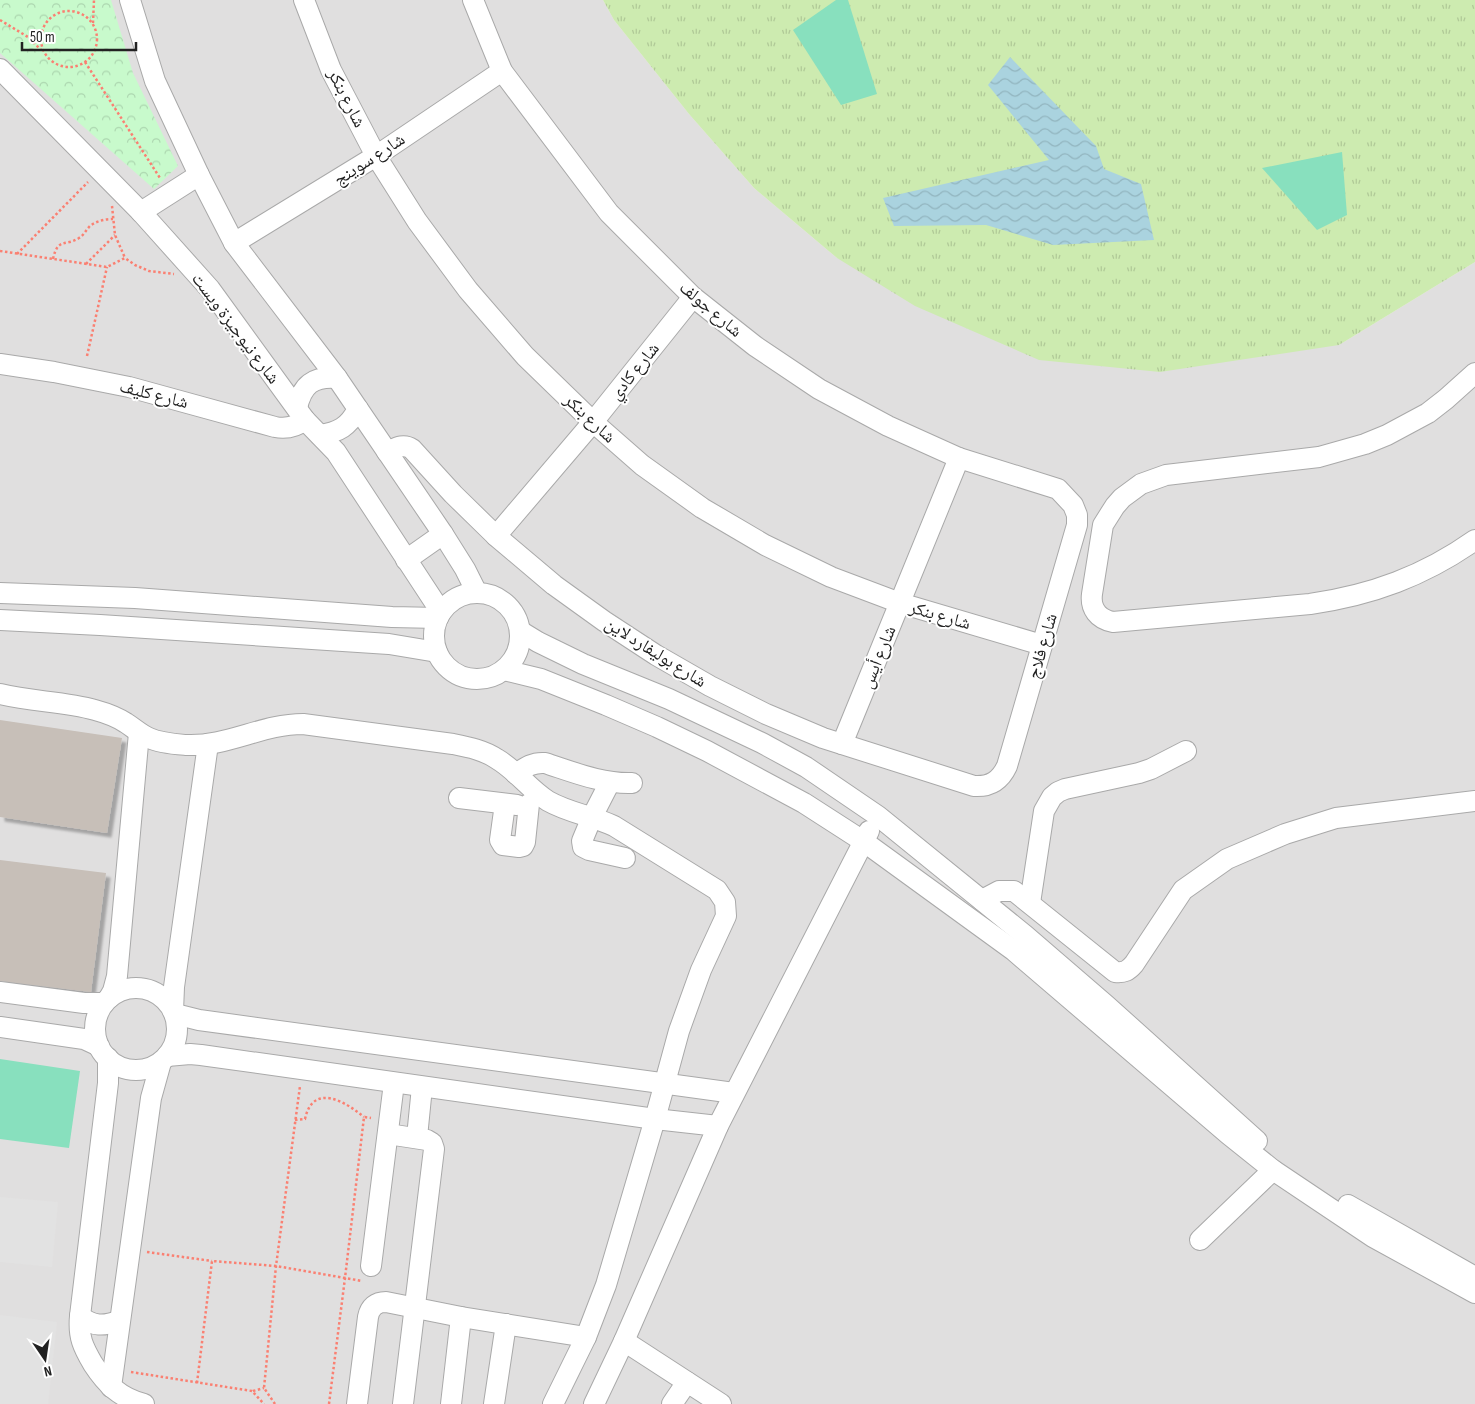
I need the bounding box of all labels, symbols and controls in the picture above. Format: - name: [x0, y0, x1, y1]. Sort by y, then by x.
- scale bar: [22, 20, 136, 52]
- text: 50 m: [30, 28, 55, 47]
- street label: شارع بنكر: [322, 65, 370, 131]
- street label: شارع سوينج: [330, 129, 409, 191]
- street label: شارع نيوجيزة ويست: [187, 269, 284, 388]
- street label: شارع جولف: [675, 277, 746, 342]
- street label: شارع كادي: [605, 338, 667, 406]
- street label: شارع كليف: [117, 376, 190, 413]
- street label: شارع بنكر: [559, 389, 620, 447]
- street label: شارع بنكر: [906, 596, 973, 634]
- street label: شارع فلاج: [1023, 611, 1063, 682]
- street label: شارع بوليفارد لاين: [601, 613, 710, 692]
- street label: شارع أيس: [856, 622, 901, 692]
- north arrow: [20, 1334, 70, 1384]
- text: N: [42, 1362, 53, 1380]

